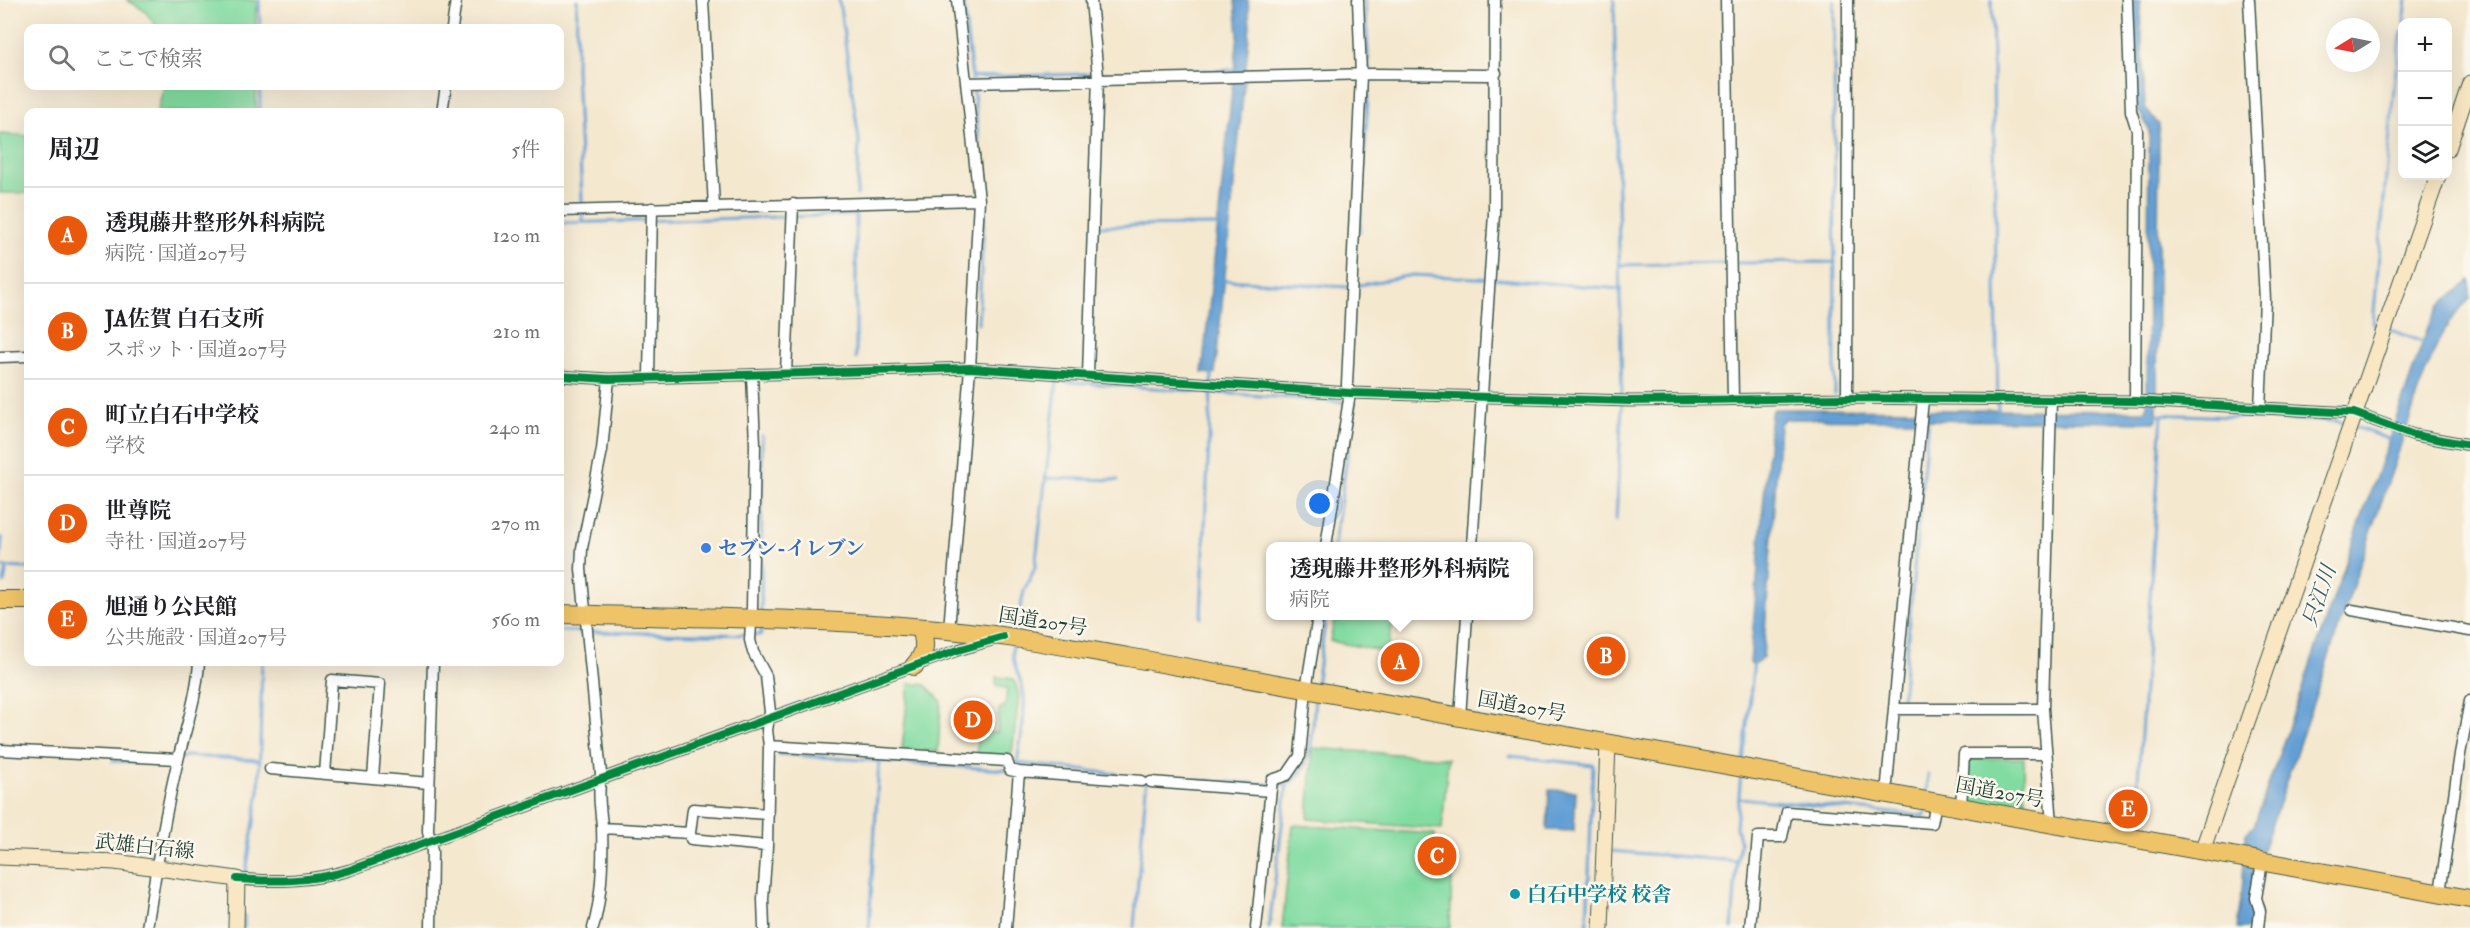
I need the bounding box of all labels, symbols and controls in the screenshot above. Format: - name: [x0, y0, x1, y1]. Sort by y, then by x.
- north arrow: [2326, 18, 2380, 72]
- map controls: [2398, 18, 2452, 180]
- button: +: [2398, 18, 2452, 72]
- search box: [24, 24, 564, 90]
- icon: search: [45, 41, 78, 74]
- text: ここで検索: [93, 45, 203, 73]
- button: −: [2398, 72, 2452, 126]
- button: layers: [2398, 126, 2452, 180]
- text: 周辺: [48, 134, 100, 166]
- text: 5件: [511, 137, 540, 162]
- text: 透現藤井整形外科病院: [105, 209, 325, 237]
- text: A: [61, 223, 74, 248]
- text: 120 m: [493, 223, 540, 248]
- text: 病院 · 国道207号: [105, 241, 247, 266]
- text: JA佐賀 白石支所: [105, 305, 264, 333]
- text: B: [61, 319, 74, 344]
- text: 210 m: [493, 319, 540, 344]
- text: スポット · 国道207号: [105, 337, 287, 362]
- text: 町立白石中学校: [105, 401, 259, 429]
- text: C: [60, 415, 75, 440]
- text: 240 m: [489, 415, 540, 440]
- text: 学校: [105, 433, 145, 458]
- your location: [1305, 489, 1334, 518]
- text: 世尊院: [105, 497, 171, 525]
- text: D: [59, 511, 76, 536]
- text: 270 m: [491, 511, 540, 536]
- text: 寺社 · 国道207号: [105, 529, 247, 554]
- place label: セブン-イレブン: [718, 536, 865, 561]
- marker: セブン-イレブン: [699, 541, 713, 555]
- popup: [1266, 542, 1533, 620]
- text: 透現藤井整形外科病院: [1289, 555, 1510, 583]
- water label: 只江川: [2296, 560, 2343, 630]
- text: 病院: [1289, 587, 1329, 612]
- text: 旭通り公民館: [105, 593, 237, 621]
- street label: 国道207号: [997, 602, 1089, 641]
- text: E: [60, 607, 75, 632]
- text: 560 m: [491, 607, 540, 632]
- text: 公共施設 · 国道207号: [105, 625, 287, 650]
- pin: B: [1586, 634, 1626, 678]
- pin: A: [1380, 640, 1420, 684]
- street label: 国道207号: [1476, 686, 1568, 727]
- pin: D: [954, 698, 992, 742]
- street label: 国道207号: [1954, 772, 2046, 813]
- pin: E: [2108, 786, 2148, 832]
- street label: 武雄白石線: [94, 829, 196, 864]
- pin: C: [1418, 834, 1456, 878]
- place label: 白石中学校 校舎: [1527, 882, 1671, 907]
- marker: 白石中学校 校舎: [1508, 887, 1522, 901]

